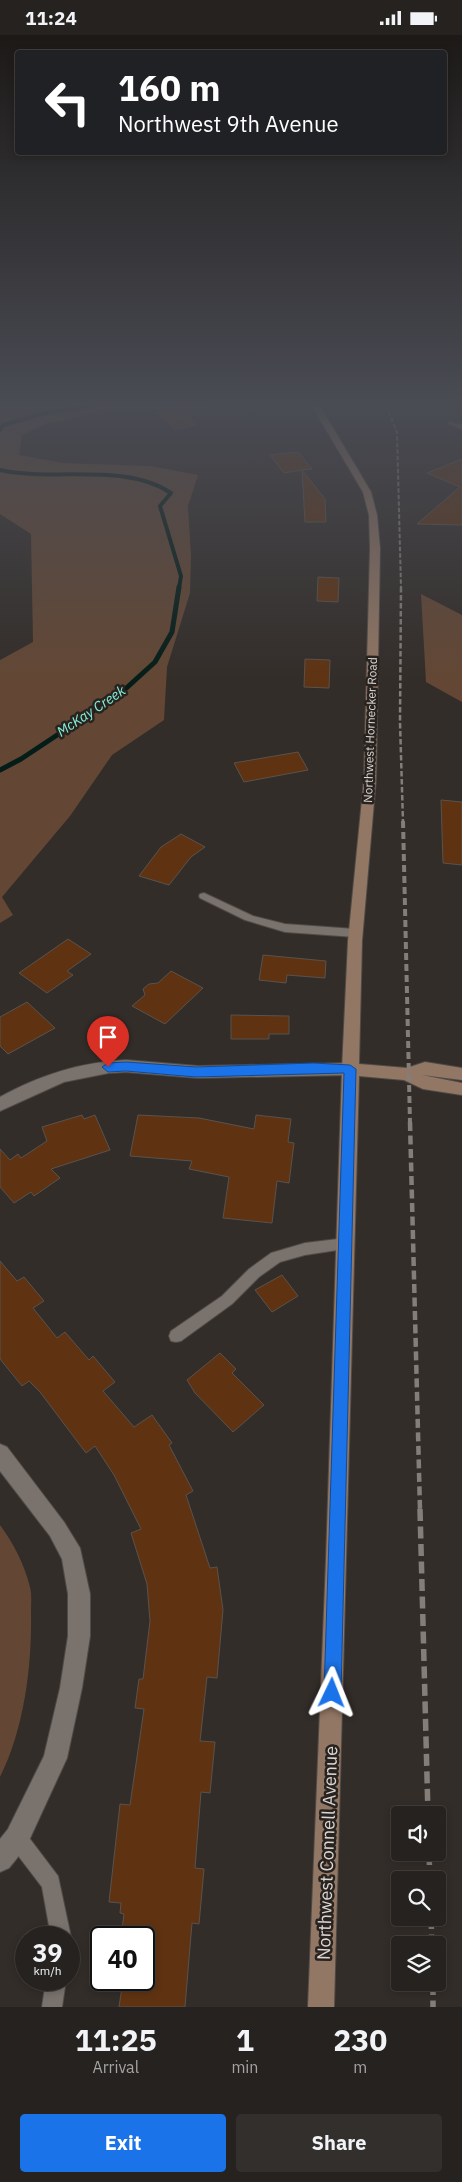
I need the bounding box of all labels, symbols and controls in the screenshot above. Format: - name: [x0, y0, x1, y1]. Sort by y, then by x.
- text: 11:24: [25, 6, 77, 30]
- text: 160 m: [118, 65, 221, 111]
- icon: left: [35, 70, 100, 135]
- text: Northwest 9th Avenue: [118, 109, 339, 138]
- street label: Northwest Hornecker Road: [360, 657, 380, 803]
- water label: McKay Creek: [53, 681, 129, 741]
- pin: [87, 1016, 129, 1067]
- icon: arrive: [94, 1023, 122, 1051]
- position arrow: [305, 1666, 357, 1718]
- street label: Northwest Connell Avenue: [312, 1745, 342, 1961]
- map controls: [391, 1806, 446, 1991]
- button: sound: [391, 1806, 446, 1861]
- button: search: [391, 1871, 446, 1926]
- speed limit sign: 40: [90, 1926, 155, 1991]
- text: 39: [32, 1936, 63, 1969]
- button: layers: [391, 1936, 446, 1991]
- text: km/h: [33, 1963, 62, 1978]
- text: 11:25: [75, 2020, 157, 2059]
- text: 1: [236, 2020, 254, 2059]
- text: 230: [333, 2020, 387, 2059]
- text: Arrival: [92, 2057, 139, 2077]
- text: min: [231, 2057, 258, 2077]
- text: m: [353, 2057, 367, 2077]
- button: Exit: [20, 2114, 226, 2172]
- button: Share: [236, 2114, 442, 2172]

